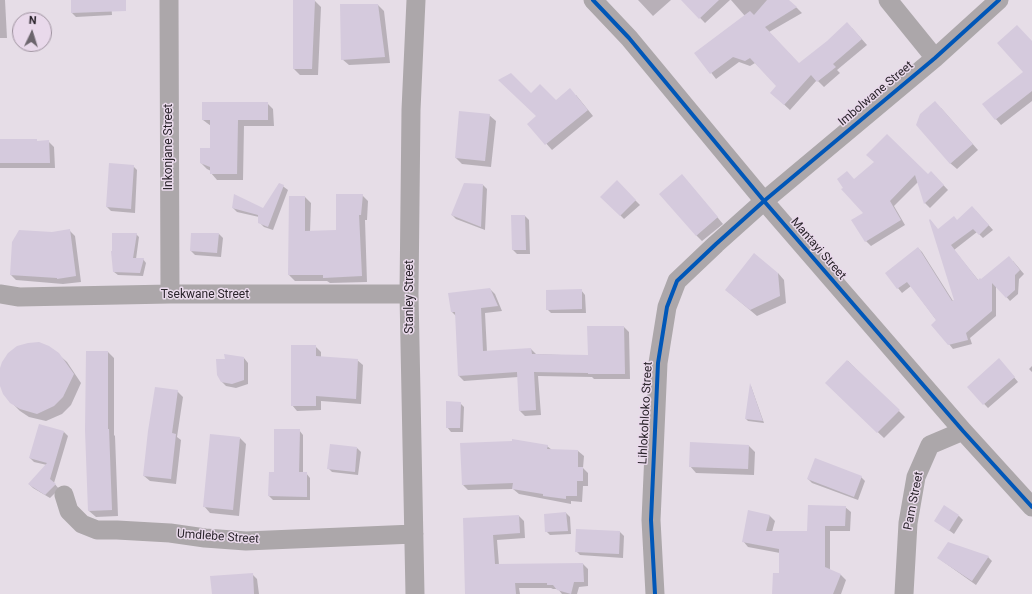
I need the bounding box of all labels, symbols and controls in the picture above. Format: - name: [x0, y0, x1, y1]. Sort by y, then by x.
- north arrow: [12, 12, 52, 52]
- text: N: [28, 14, 37, 27]
- street label: Imbolwane Street: [836, 58, 916, 130]
- street label: Inkonjane Street: [162, 104, 176, 190]
- street label: Mantayi Street: [787, 215, 849, 283]
- street label: Stanley Street: [403, 260, 417, 334]
- street label: Tsekwane Street: [161, 288, 249, 302]
- street label: Lihlokohloko Street: [636, 361, 656, 465]
- street label: Pam Street: [901, 471, 927, 531]
- street label: Umdlebe Street: [177, 527, 259, 547]

